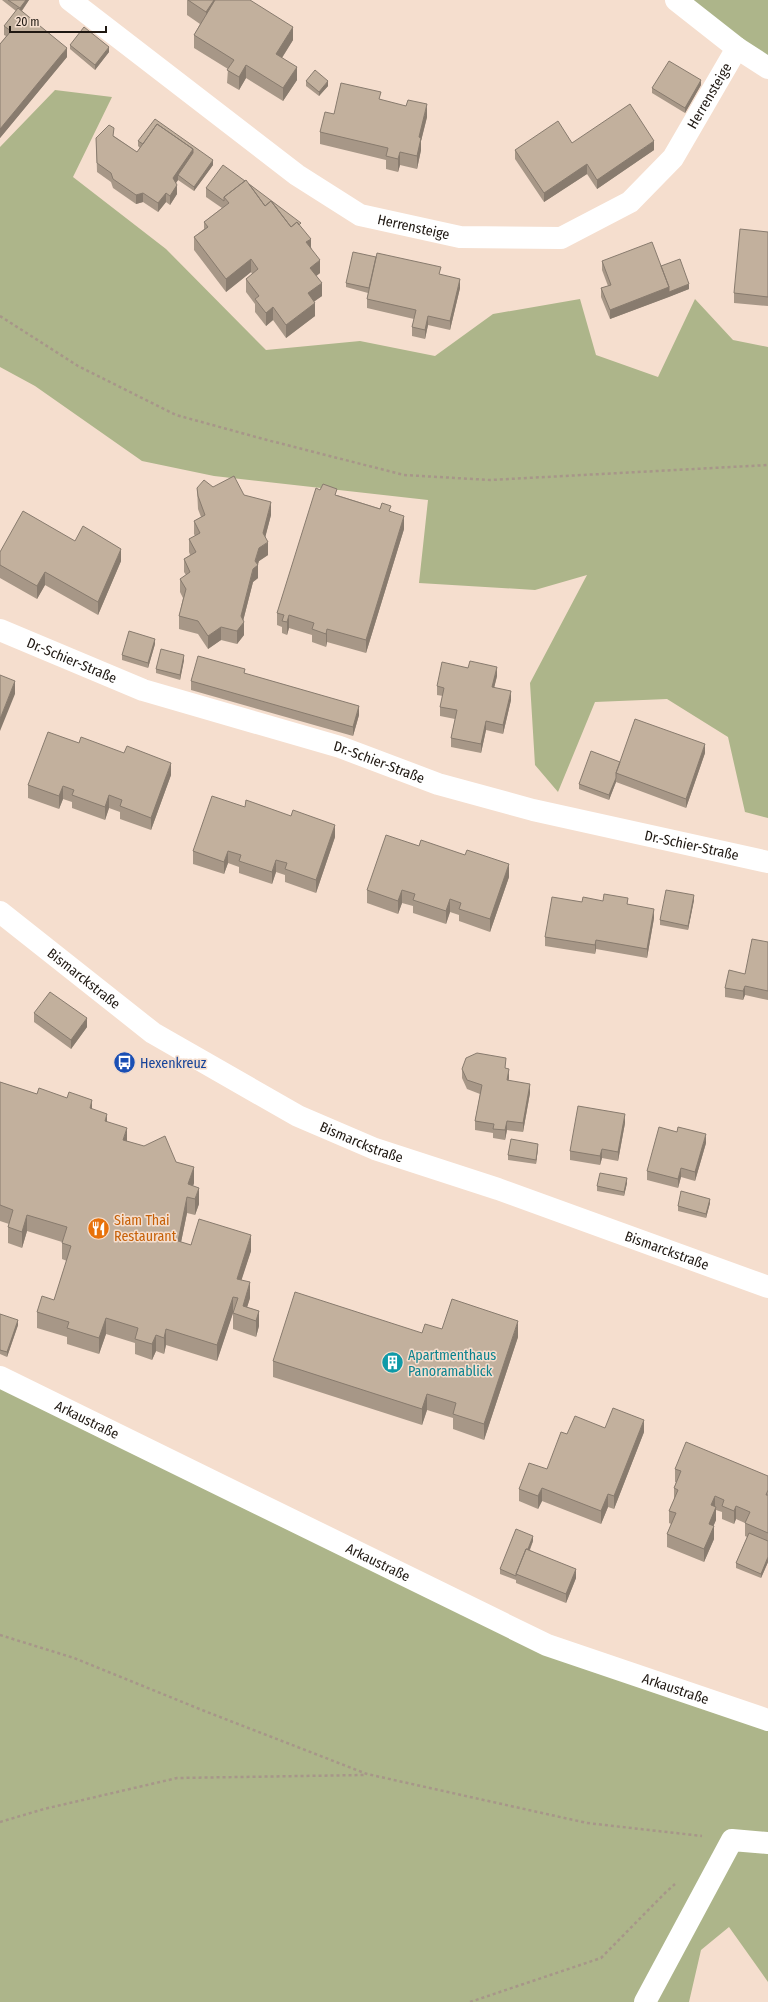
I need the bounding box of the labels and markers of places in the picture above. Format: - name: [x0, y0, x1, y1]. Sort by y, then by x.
- bus stop icon: Hexenkreuz: [112, 1050, 138, 1076]
- place label: Hexenkreuz: [140, 1055, 207, 1072]
- place label: Siam Thai Restaurant: [114, 1212, 177, 1245]
- restaurant icon: Siam Thai Restaurant: [85, 1215, 111, 1241]
- place label: Apartmenthaus Panoramablick: [408, 1347, 496, 1380]
- building icon: Apartmenthaus Panoramablick: [380, 1350, 406, 1376]

